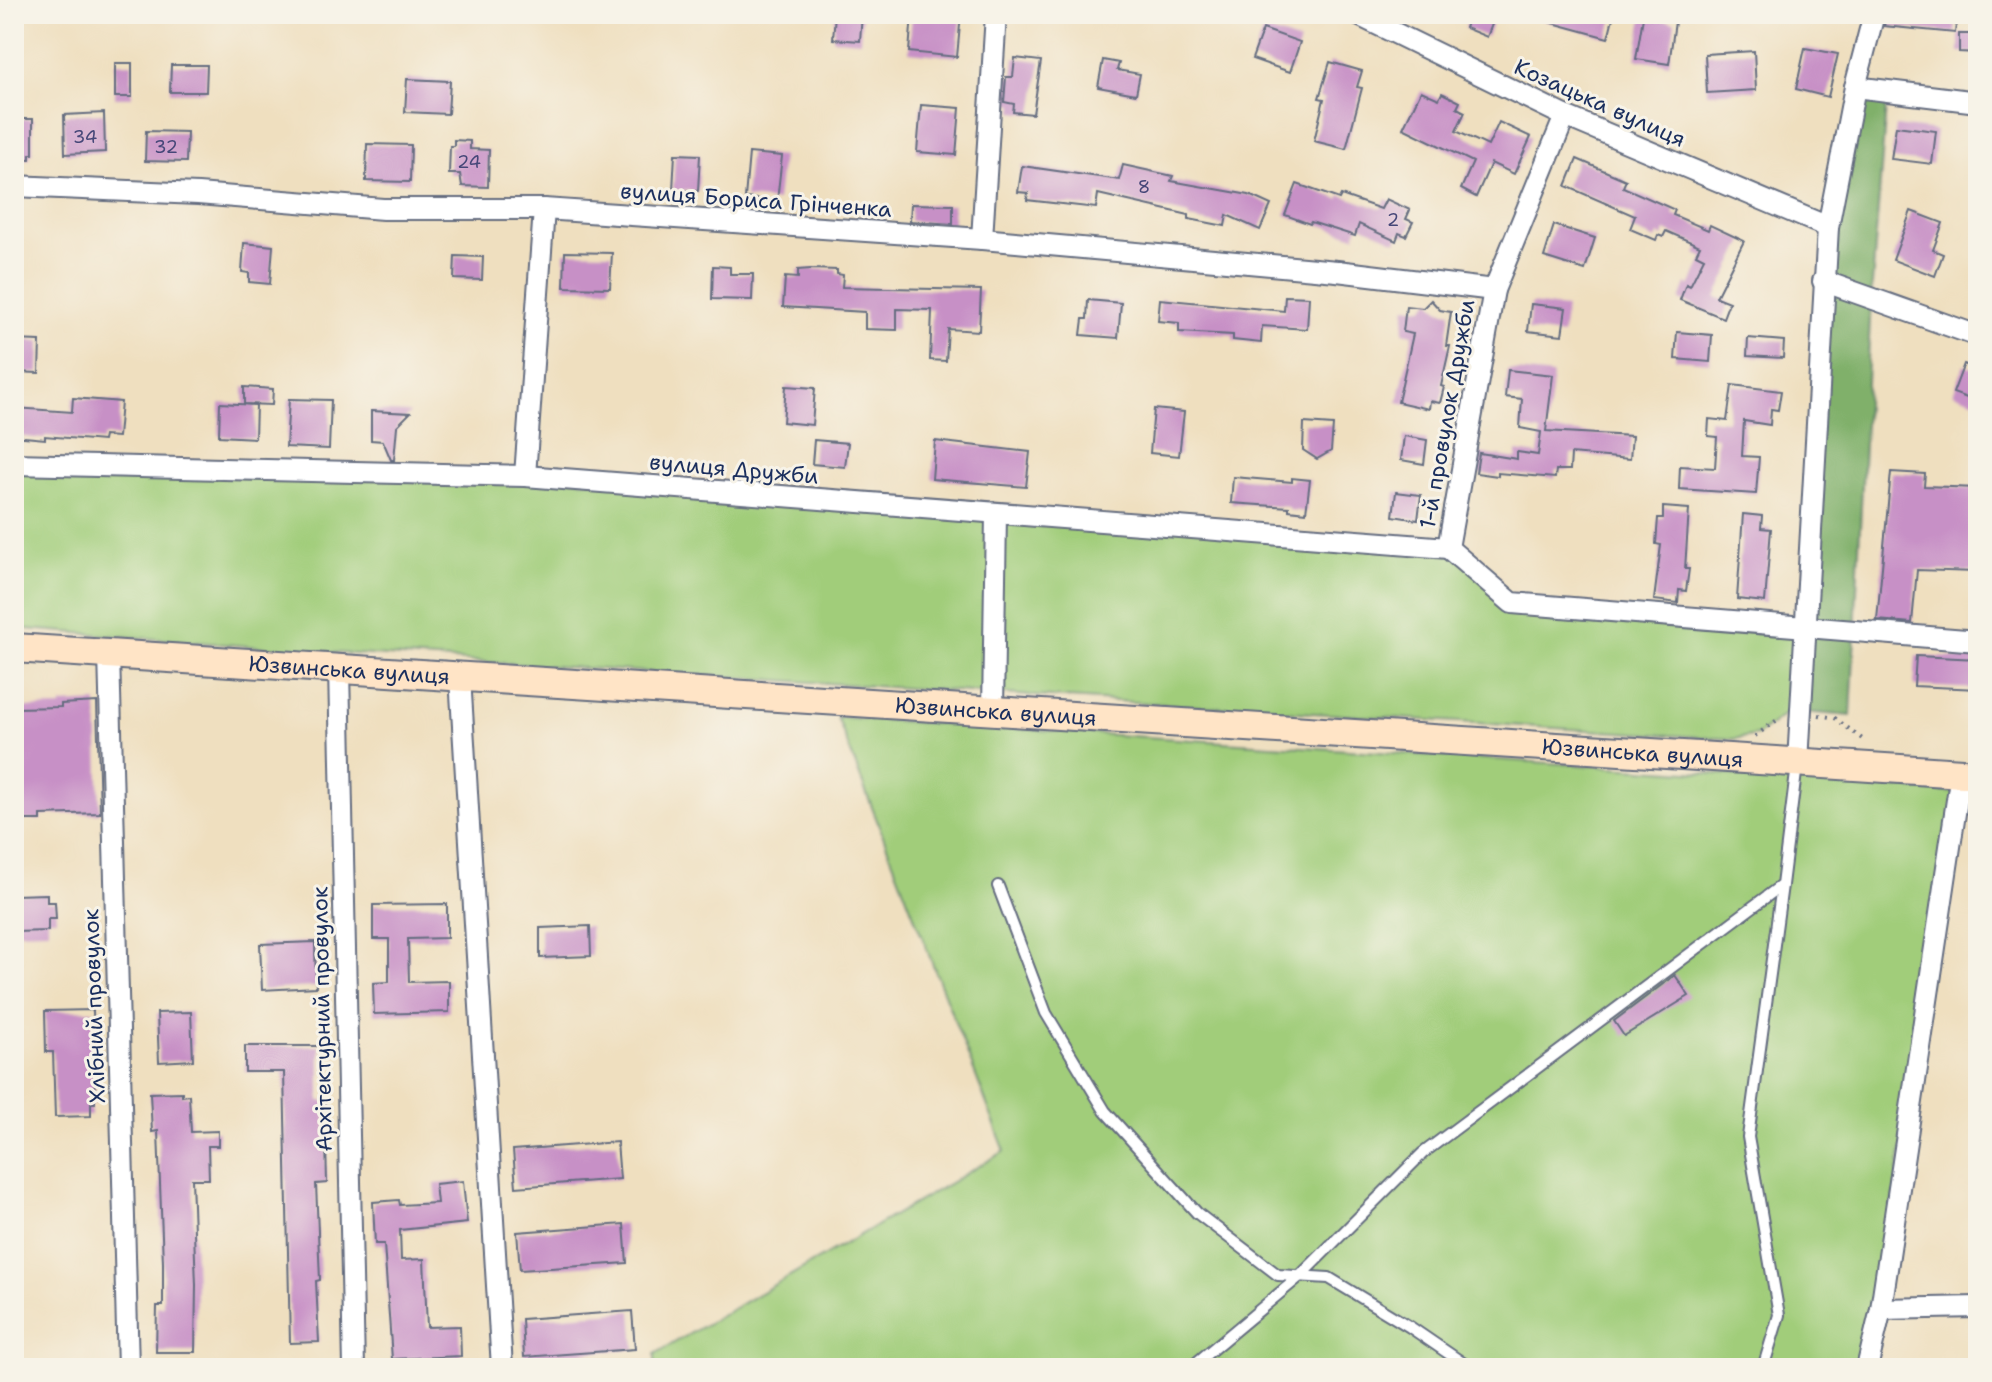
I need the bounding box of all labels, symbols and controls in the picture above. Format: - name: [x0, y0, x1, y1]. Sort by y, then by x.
- street label: Козацька вулиця: [1510, 52, 1690, 154]
- house number: 34: [73, 125, 97, 149]
- house number: 32: [154, 135, 178, 159]
- house number: 24: [457, 150, 481, 174]
- house number: 8: [1138, 175, 1150, 199]
- street label: вулиця Бориса Грінченка: [619, 176, 893, 224]
- house number: 2: [1387, 208, 1399, 232]
- street label: 1-й провулок Дружби: [1413, 297, 1481, 531]
- street label: вулиця Дружби: [648, 447, 820, 491]
- street label: Юзвинська вулиця: [248, 649, 451, 690]
- street label: Юзвинська вулиця: [894, 690, 1098, 732]
- street label: Юзвинська вулиця: [1541, 732, 1744, 773]
- street label: Архітектурний провулок: [305, 886, 339, 1152]
- street label: Хлібний провулок: [76, 908, 112, 1104]

